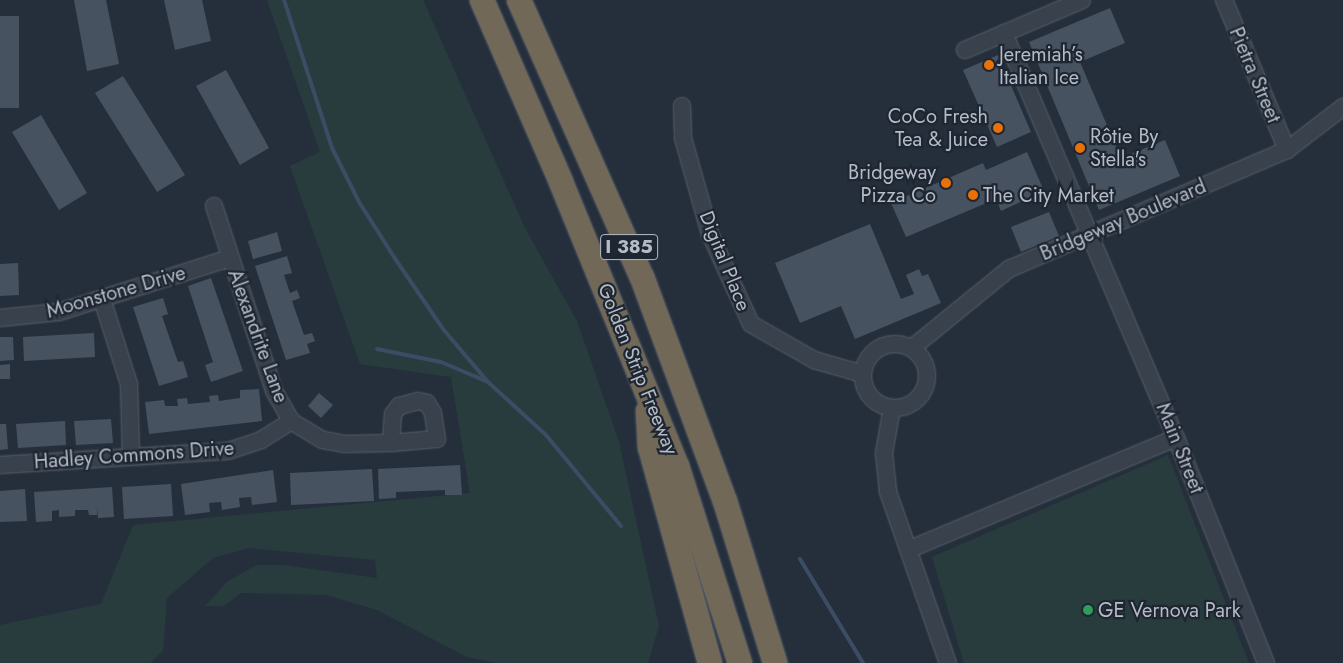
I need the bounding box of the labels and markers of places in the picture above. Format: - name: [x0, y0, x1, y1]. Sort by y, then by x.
- place label: Jeremiah’s Italian Ice: [999, 42, 1083, 89]
- marker: Jeremiah’s Italian Ice: [983, 59, 995, 71]
- place label: CoCo Fresh Tea & Juice: [888, 104, 988, 151]
- marker: CoCo Fresh Tea & Juice: [992, 122, 1004, 134]
- place label: Rôtie By Stella's: [1090, 124, 1158, 171]
- marker: Rôtie By Stella's: [1074, 142, 1086, 154]
- place label: Bridgeway Pizza Co: [848, 160, 936, 207]
- marker: Bridgeway Pizza Co: [940, 177, 952, 189]
- place label: The City Market: [983, 183, 1114, 207]
- marker: The City Market: [967, 189, 979, 201]
- place label: GE Vernova Park: [1098, 598, 1240, 622]
- marker: GE Vernova Park: [1082, 604, 1094, 616]

